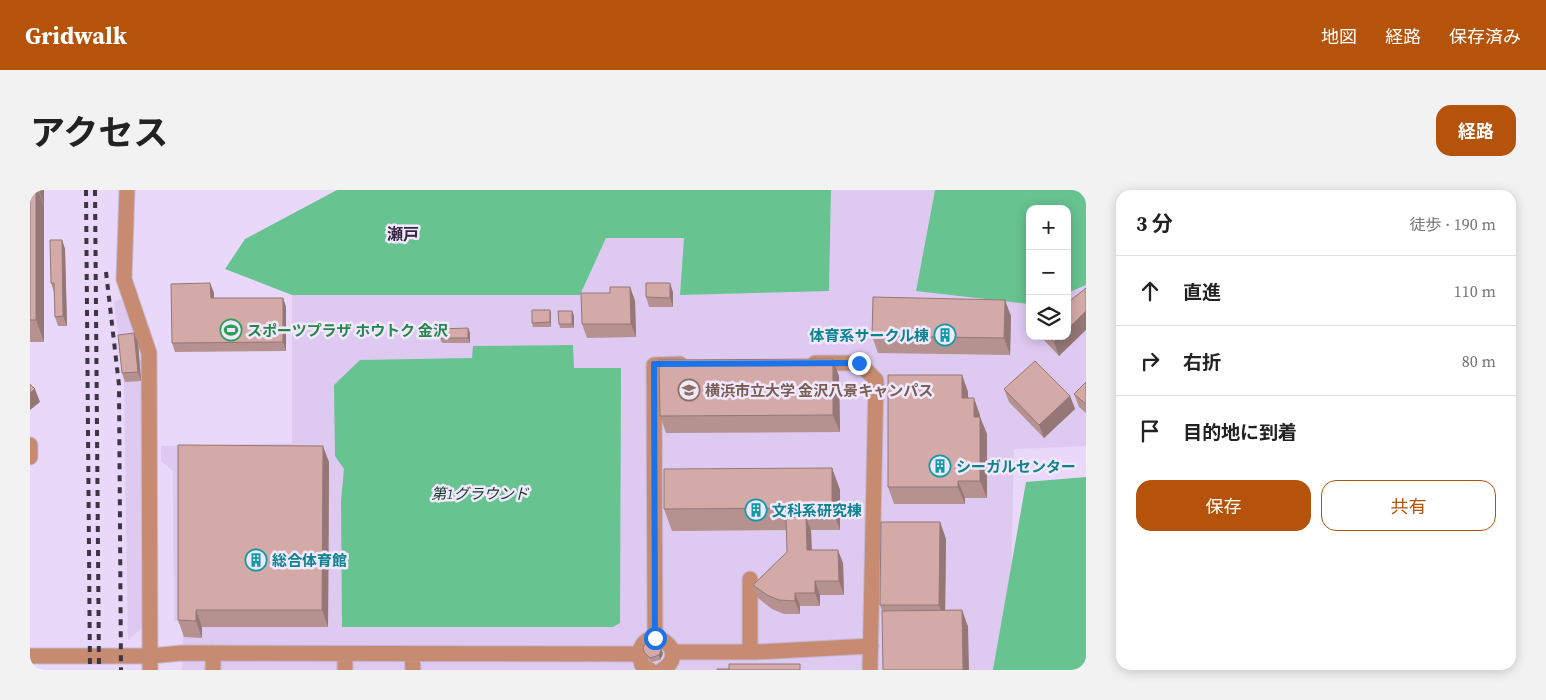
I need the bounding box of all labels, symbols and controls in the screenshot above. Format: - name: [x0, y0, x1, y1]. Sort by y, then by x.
- text: Gridwalk: [25, 19, 127, 52]
- text: 地図: [1321, 24, 1357, 49]
- text: 経路: [1385, 24, 1421, 49]
- text: 保存済み: [1449, 24, 1521, 49]
- button: 経路: [1436, 105, 1516, 156]
- text: アクセス: [30, 109, 168, 157]
- map controls: [1026, 205, 1071, 340]
- button: +: [1026, 205, 1071, 250]
- text: 3 分: [1136, 209, 1173, 238]
- text: 徒歩 · 190 m: [1410, 213, 1496, 235]
- district label: 瀬戸: [387, 223, 419, 245]
- button: −: [1026, 250, 1071, 295]
- icon: ahead: [1136, 277, 1164, 305]
- text: 直進: [1183, 279, 1221, 305]
- text: 110 m: [1454, 280, 1496, 302]
- button: layers: [1026, 295, 1071, 340]
- sports icon: スポーツプラザ ホウトク 金沢: [219, 318, 243, 342]
- place label: スポーツプラザ ホウトク 金沢: [247, 320, 448, 341]
- building icon: 体育系サークル棟: [933, 323, 957, 347]
- place label: 体育系サークル棟: [809, 325, 929, 346]
- icon: right: [1136, 347, 1164, 375]
- text: 右折: [1183, 349, 1221, 375]
- text: 80 m: [1462, 350, 1496, 372]
- route end: [848, 352, 871, 375]
- school or university icon: 横浜市立大学 金沢八景キャンパス: [677, 378, 701, 402]
- place label: 横浜市立大学 金沢八景キャンパス: [705, 380, 933, 401]
- icon: arrive: [1136, 417, 1164, 445]
- text: 目的地に到着: [1183, 419, 1297, 445]
- building icon: シーガルセンター: [928, 454, 952, 478]
- place label: シーガルセンター: [956, 456, 1076, 477]
- button: 保存: [1136, 480, 1311, 531]
- button: 共有: [1321, 480, 1496, 531]
- park label: 第1グラウンド: [431, 483, 530, 504]
- building icon: 文科系研究棟: [744, 498, 768, 522]
- place label: 文科系研究棟: [772, 500, 862, 521]
- building icon: 総合体育館: [244, 548, 268, 572]
- place label: 総合体育館: [272, 550, 347, 571]
- route start: [644, 627, 667, 650]

